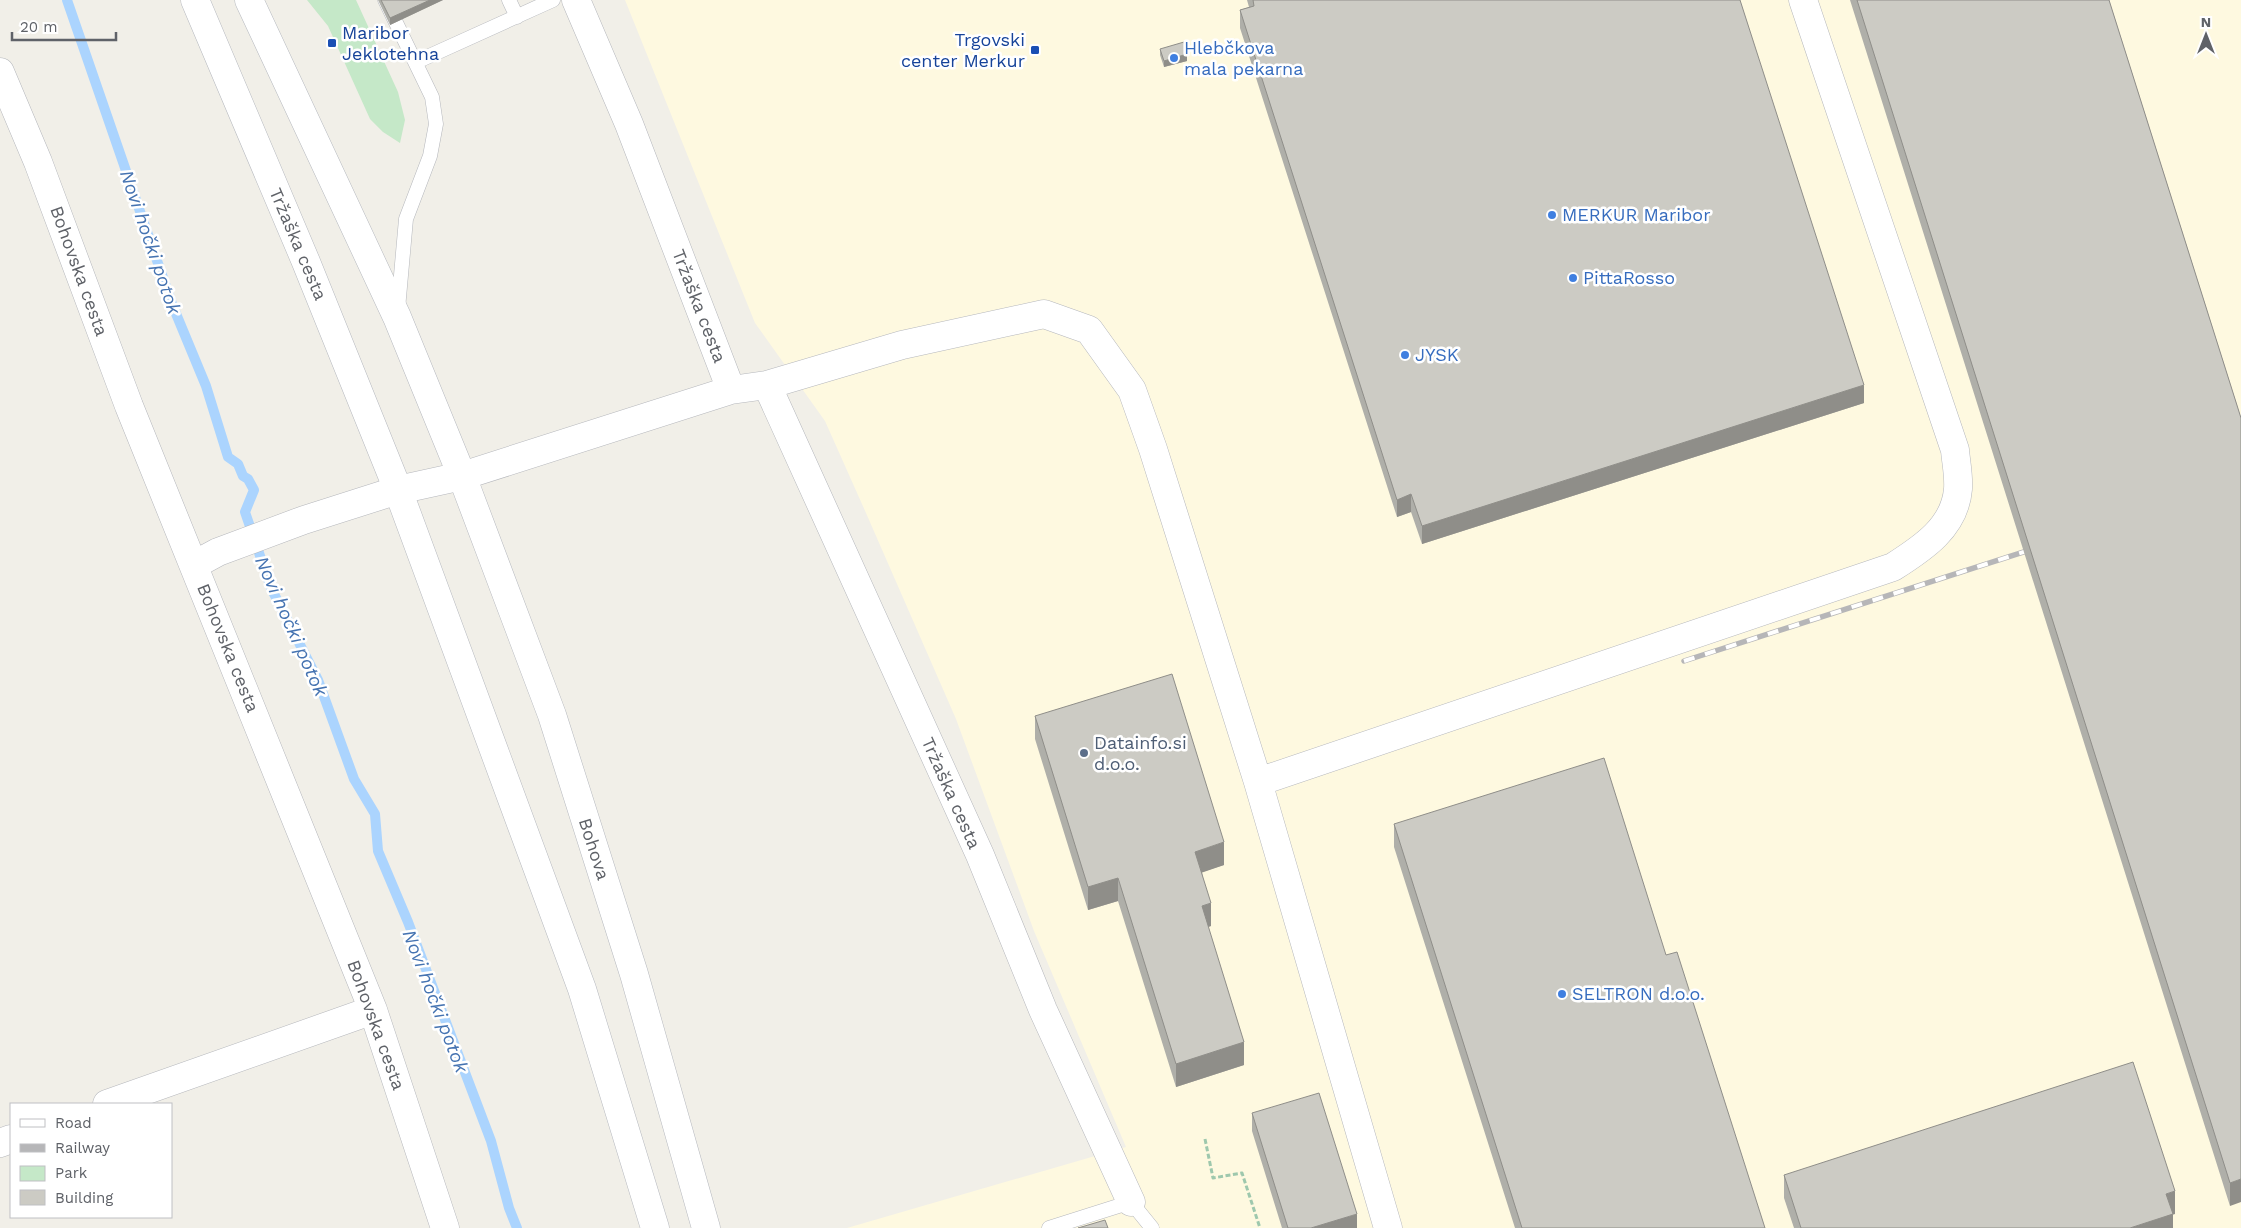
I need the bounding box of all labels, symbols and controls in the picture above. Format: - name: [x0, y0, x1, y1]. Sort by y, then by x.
- scale bar: [12, 10, 116, 42]
- north arrow: [2181, 10, 2231, 60]
- text: N: [2201, 14, 2211, 30]
- text: 20 m: [20, 18, 58, 36]
- place label: Maribor Jeklotehna: [342, 22, 439, 64]
- place label: Trgovski center Merkur: [901, 29, 1025, 71]
- marker: Maribor Jeklotehna: [326, 37, 338, 49]
- place label: Hlebčkova mala pekarna: [1184, 37, 1303, 79]
- marker: Trgovski center Merkur: [1029, 44, 1041, 56]
- marker: Hlebčkova mala pekarna: [1168, 52, 1180, 64]
- water label: Novi hočki potok: [115, 167, 186, 318]
- street label: Tržaška cesta: [265, 185, 332, 303]
- street label: Bohovska cesta: [46, 203, 113, 339]
- place label: MERKUR Maribor: [1562, 204, 1711, 225]
- marker: MERKUR Maribor: [1546, 209, 1558, 221]
- street label: Tržaška cesta: [668, 246, 731, 366]
- place label: PittaRosso: [1583, 267, 1675, 288]
- marker: PittaRosso: [1567, 272, 1579, 284]
- place label: JYSK: [1415, 344, 1459, 365]
- marker: JYSK: [1399, 349, 1411, 361]
- water label: Novi hočki potok: [250, 552, 333, 701]
- street label: Bohovska cesta: [193, 580, 264, 715]
- place label: Datainfo.si d.o.o.: [1094, 732, 1187, 774]
- street label: Tržaška cesta: [917, 734, 985, 852]
- marker: Datainfo.si d.o.o.: [1078, 747, 1090, 759]
- street label: Bohova: [575, 815, 614, 882]
- water label: Novi hočki potok: [398, 926, 474, 1077]
- street label: Bohovska cesta: [343, 957, 410, 1093]
- place label: SELTRON d.o.o.: [1572, 983, 1705, 1004]
- marker: SELTRON d.o.o.: [1556, 988, 1568, 1000]
- legend: [10, 1103, 172, 1218]
- text: Road: [55, 1114, 92, 1132]
- text: Railway: [55, 1139, 110, 1157]
- text: Park: [55, 1164, 88, 1182]
- text: Building: [55, 1189, 113, 1207]

